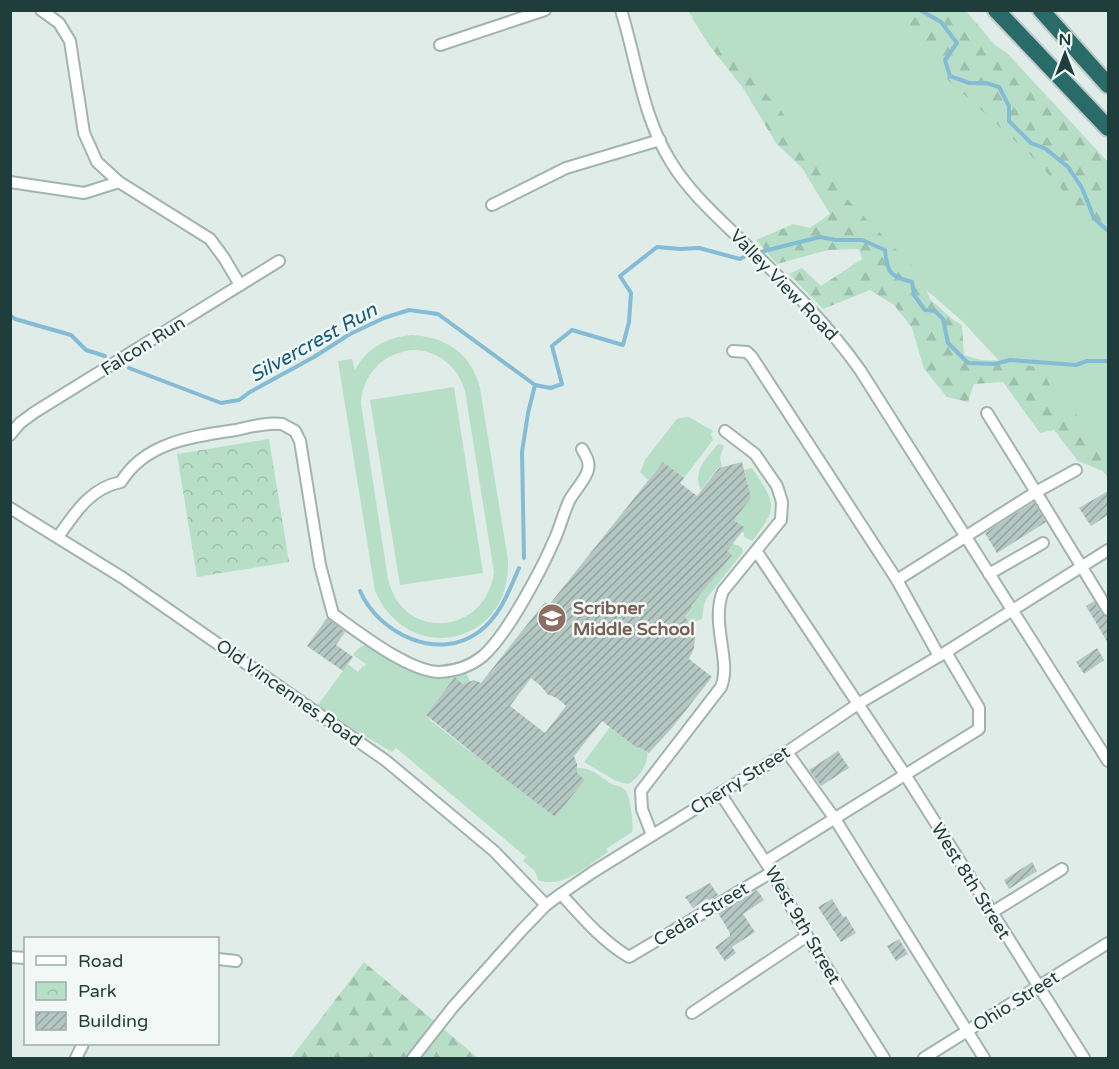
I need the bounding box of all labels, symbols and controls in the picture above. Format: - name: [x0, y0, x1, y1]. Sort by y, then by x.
- north arrow: [1035, 24, 1095, 84]
- text: N: [1059, 30, 1071, 50]
- street label: Valley View Road: [725, 225, 843, 345]
- water label: Silvercrest Run: [246, 298, 382, 388]
- street label: Falcon Run: [97, 311, 189, 381]
- place label: Scribner Middle School: [573, 597, 695, 640]
- school or university icon: Scribner Middle School: [536, 602, 568, 634]
- street label: Old Vincennes Road: [212, 634, 366, 752]
- street label: Cherry Street: [686, 741, 794, 819]
- street label: West 8th Street: [926, 819, 1016, 943]
- street label: West 9th Street: [760, 862, 846, 988]
- street label: Cedar Street: [650, 877, 753, 951]
- legend: [24, 937, 219, 1045]
- text: Road: [78, 950, 123, 972]
- street label: Ohio Street: [969, 966, 1063, 1036]
- text: Park: [78, 980, 117, 1002]
- text: Building: [78, 1010, 148, 1032]

